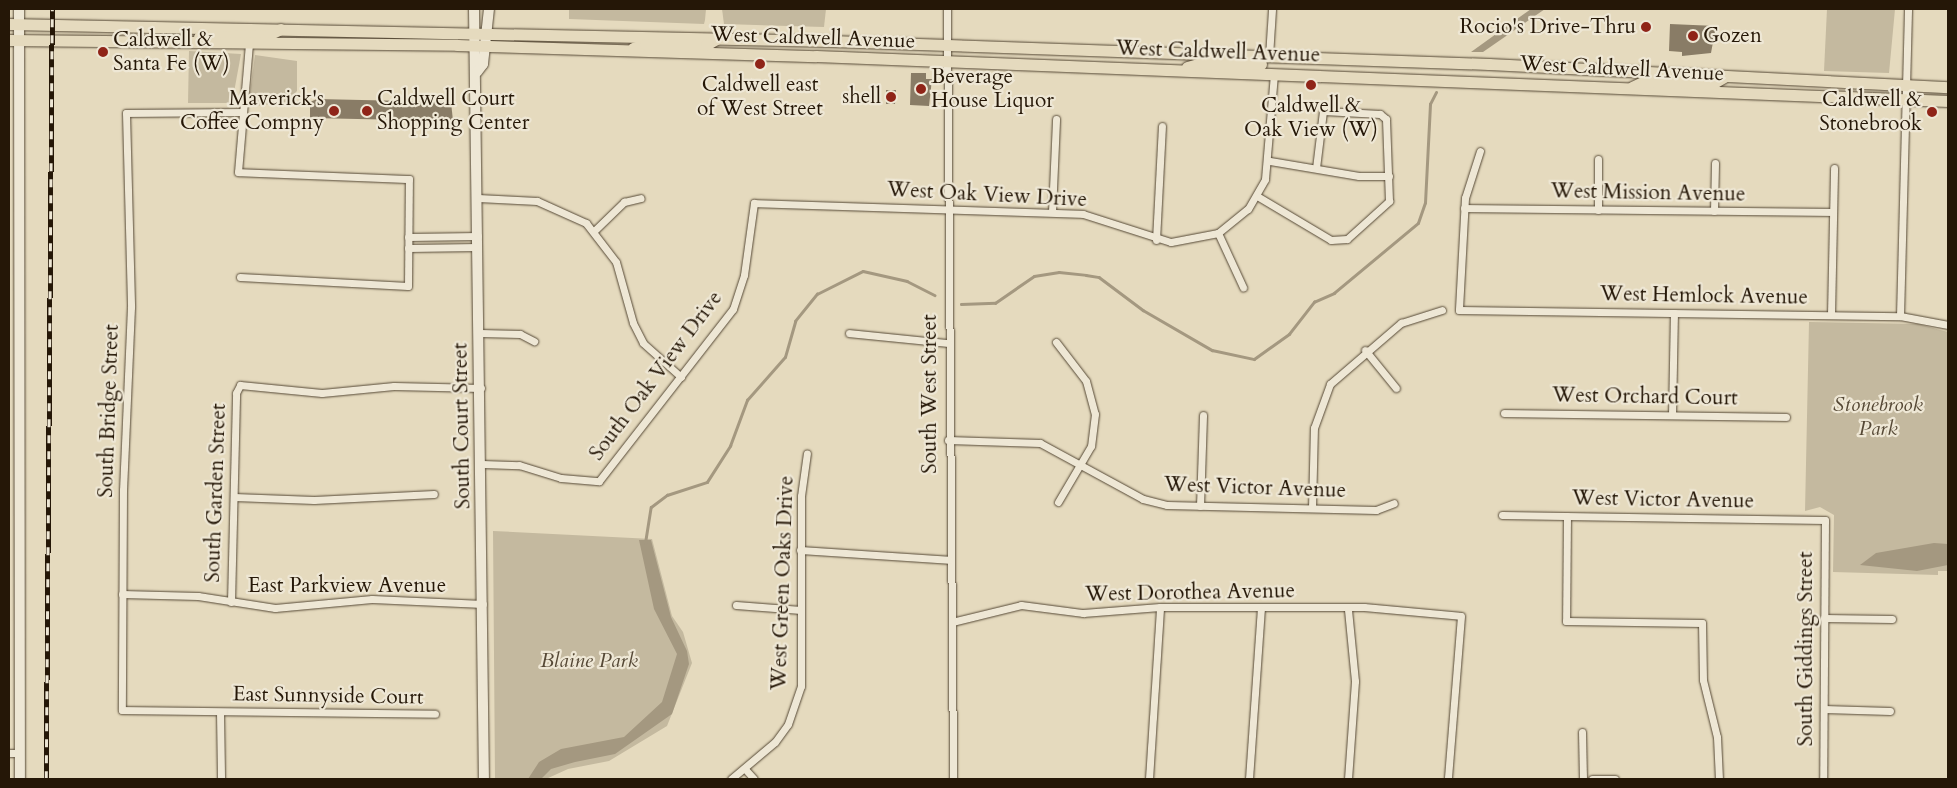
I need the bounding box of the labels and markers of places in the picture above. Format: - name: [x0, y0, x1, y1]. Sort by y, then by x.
- place label: Rocio's Drive-Thru: [1460, 14, 1636, 40]
- marker: Rocio's Drive-Thru: [1640, 21, 1652, 33]
- place label: Gozen: [1703, 23, 1762, 49]
- place label: Caldwell & Santa Fe (W): [113, 27, 230, 77]
- marker: Gozen: [1687, 30, 1699, 42]
- marker: Caldwell & Santa Fe (W): [97, 46, 109, 58]
- marker: Caldwell east of West Street: [754, 58, 766, 70]
- place label: Beverage House Liquor: [931, 64, 1054, 114]
- place label: Caldwell east of West Street: [697, 72, 823, 122]
- marker: Caldwell & Oak View (W): [1305, 79, 1317, 91]
- marker: Beverage House Liquor: [915, 83, 927, 95]
- place label: shell: [842, 84, 881, 110]
- place label: Maverick's Coffee Compny: [180, 86, 324, 136]
- place label: Caldwell Court Shopping Center: [377, 86, 529, 136]
- place label: Caldwell & Stonebrook: [1819, 87, 1922, 137]
- marker: shell: [885, 91, 897, 103]
- place label: Caldwell & Oak View (W): [1244, 93, 1378, 143]
- marker: Maverick's Coffee Compny: [328, 105, 340, 117]
- marker: Caldwell Court Shopping Center: [361, 105, 373, 117]
- marker: Caldwell & Stonebrook: [1926, 106, 1938, 118]

